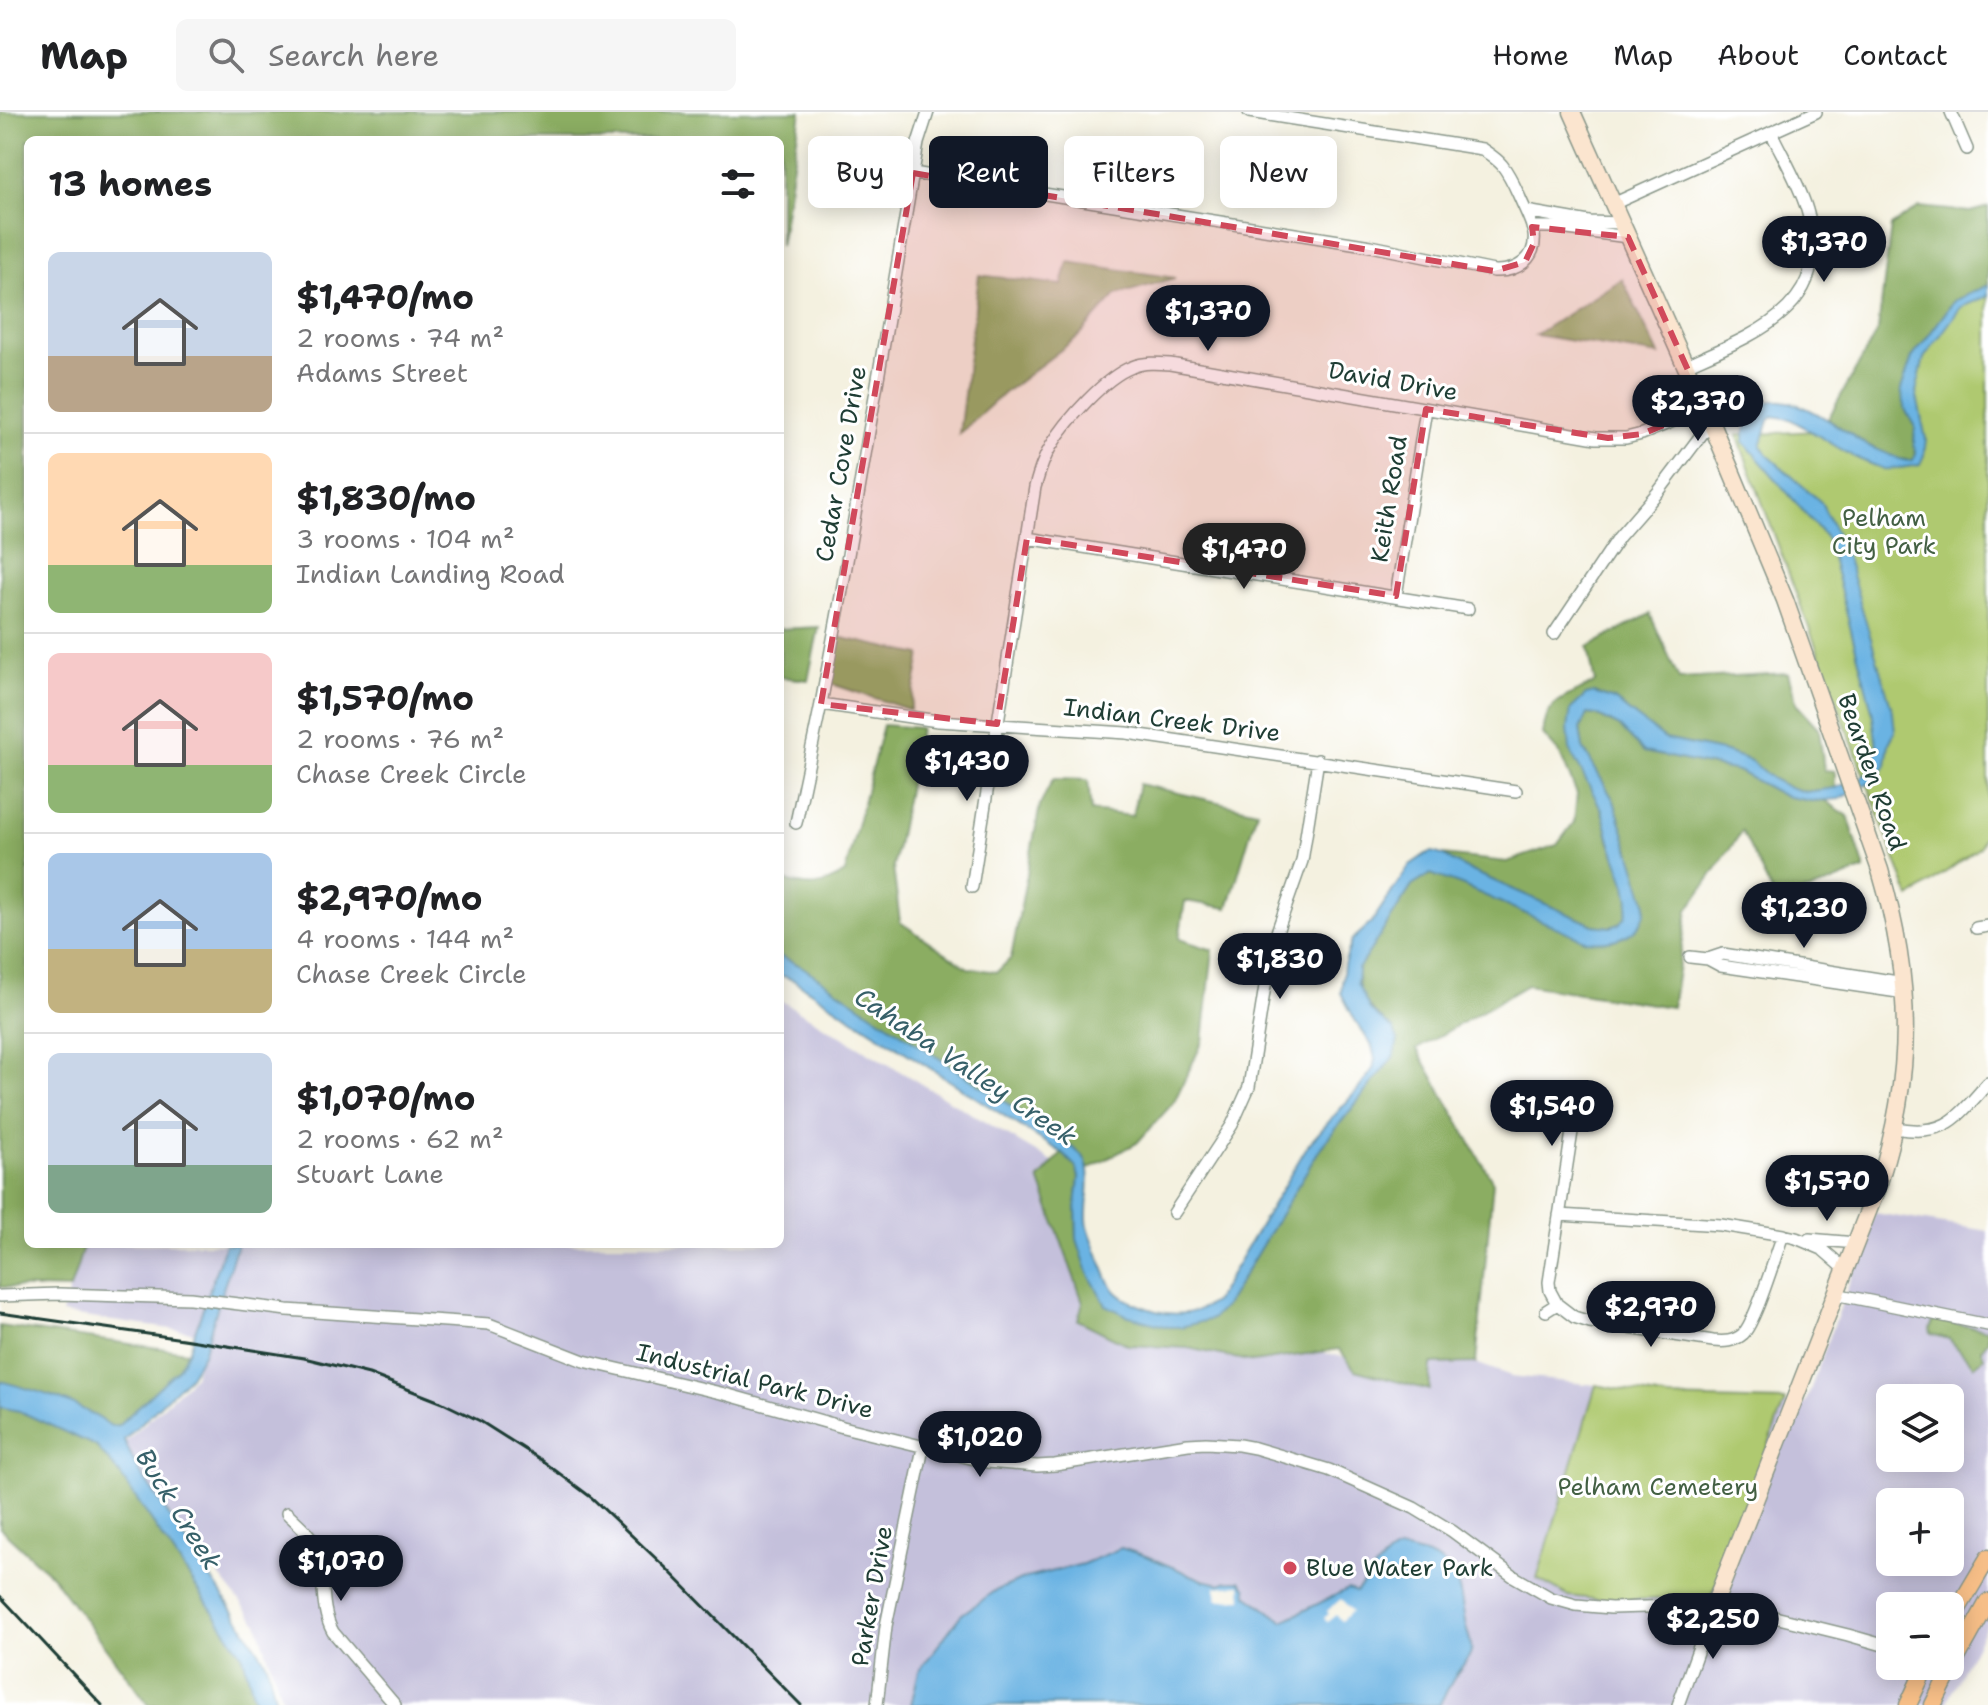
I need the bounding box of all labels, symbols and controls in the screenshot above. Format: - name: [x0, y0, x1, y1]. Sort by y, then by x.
- search box: [176, 19, 736, 91]
- text: Map: [40, 30, 128, 81]
- icon: search: [204, 33, 248, 77]
- text: Search here: [268, 35, 439, 76]
- text: Home: [1492, 36, 1569, 74]
- text: Map: [1613, 36, 1673, 74]
- text: About: [1717, 36, 1799, 74]
- text: Contact: [1843, 36, 1948, 74]
- chip: Buy: [808, 136, 913, 208]
- chip: Rent: [929, 136, 1048, 208]
- chip: Filters: [1064, 136, 1204, 208]
- chip: New: [1220, 136, 1337, 208]
- text: 13 homes: [48, 161, 212, 207]
- icon: filters: [716, 162, 760, 206]
- pin: $1,370: [1759, 216, 1889, 284]
- text: $1,370: [1780, 224, 1868, 259]
- text: $1,470/mo: [296, 274, 474, 320]
- icon: home: [112, 284, 208, 380]
- pin: $1,370: [1143, 285, 1273, 353]
- text: $1,370: [1164, 293, 1252, 328]
- text: 2 rooms · 74 m²: [296, 320, 504, 355]
- street label: David Drive: [1326, 354, 1460, 408]
- text: Adams Street: [296, 355, 468, 390]
- street label: Cedar Cove Drive: [808, 363, 874, 565]
- pin: $2,370: [1633, 375, 1763, 443]
- text: $2,370: [1650, 383, 1746, 418]
- street label: Keith Road: [1363, 433, 1415, 565]
- text: $1,830/mo: [296, 475, 476, 521]
- icon: home: [112, 485, 208, 581]
- park label: Pelham City Park: [1832, 502, 1936, 562]
- text: 3 rooms · 104 m²: [296, 521, 515, 556]
- pin: $1,470: [1179, 523, 1309, 591]
- text: $1,470: [1201, 531, 1287, 566]
- text: Indian Landing Road: [296, 556, 565, 591]
- text: $1,570/mo: [296, 675, 474, 721]
- icon: home: [112, 685, 208, 781]
- street label: Bearden Road: [1830, 689, 1914, 855]
- street label: Indian Creek Drive: [1062, 691, 1282, 749]
- text: 2 rooms · 76 m²: [296, 721, 504, 756]
- pin: $1,430: [902, 735, 1032, 803]
- text: $1,430: [924, 743, 1010, 778]
- text: Chase Creek Circle: [296, 756, 527, 791]
- text: $2,970/mo: [296, 875, 483, 921]
- pin: $1,230: [1739, 882, 1869, 950]
- icon: home: [112, 885, 208, 981]
- text: $1,230: [1760, 890, 1848, 925]
- text: 4 rooms · 144 m²: [296, 921, 514, 956]
- pin: $1,830: [1215, 933, 1345, 1001]
- text: $1,830: [1236, 941, 1324, 976]
- text: Chase Creek Circle: [296, 956, 527, 991]
- water label: Cahaba Valley Creek: [848, 979, 1084, 1153]
- text: $1,070/mo: [296, 1075, 476, 1121]
- pin: $1,540: [1487, 1080, 1617, 1148]
- icon: home: [112, 1085, 208, 1181]
- text: $1,540: [1508, 1088, 1596, 1123]
- text: 2 rooms · 62 m²: [296, 1121, 504, 1156]
- pin: $1,570: [1762, 1155, 1892, 1223]
- text: Stuart Lane: [296, 1156, 444, 1191]
- text: $1,570: [1784, 1163, 1870, 1198]
- pin: $2,970: [1586, 1281, 1716, 1349]
- text: $2,970: [1604, 1289, 1698, 1324]
- street label: Industrial Park Drive: [633, 1336, 877, 1426]
- map controls: [1876, 1384, 1964, 1680]
- button: layers: [1876, 1384, 1964, 1472]
- pin: $1,020: [915, 1411, 1045, 1479]
- text: $1,020: [936, 1419, 1024, 1454]
- water label: Buck Creek: [128, 1441, 230, 1577]
- park label: Pelham Cemetery: [1558, 1471, 1758, 1503]
- button: +: [1876, 1488, 1964, 1576]
- street label: Parker Drive: [844, 1523, 900, 1669]
- pin: $1,070: [276, 1535, 406, 1603]
- text: $1,070: [297, 1543, 385, 1578]
- place label: Blue Water Park: [1306, 1552, 1494, 1584]
- marker: Blue Water Park: [1281, 1559, 1299, 1577]
- button: −: [1876, 1592, 1964, 1680]
- pin: $2,250: [1648, 1593, 1778, 1661]
- text: $2,250: [1666, 1601, 1760, 1636]

